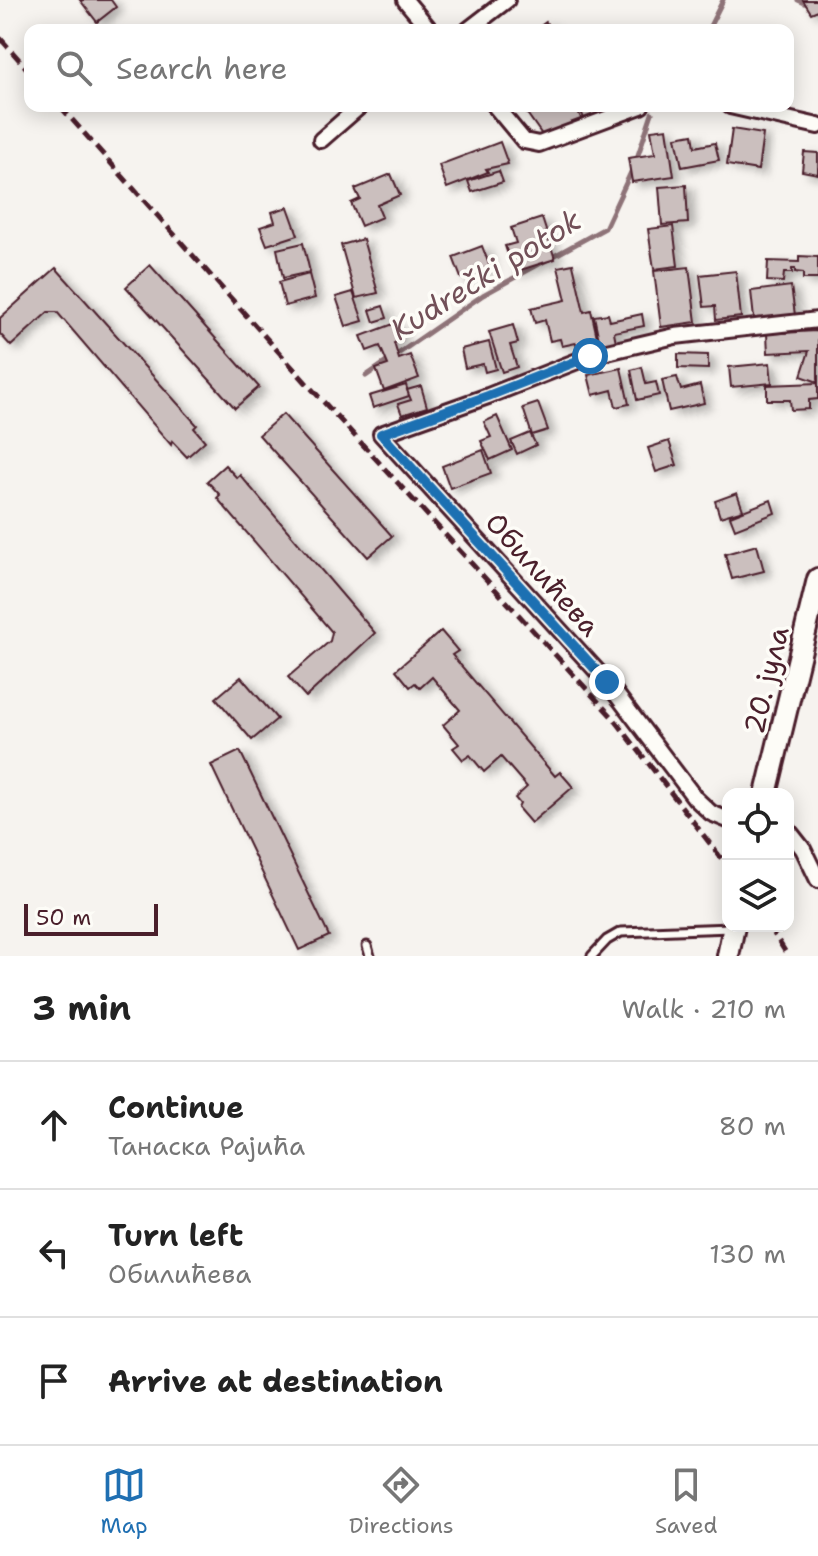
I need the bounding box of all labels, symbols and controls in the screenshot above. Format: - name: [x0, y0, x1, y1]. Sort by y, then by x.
- search box: [24, 24, 794, 112]
- icon: search: [52, 46, 96, 90]
- text: Search here: [116, 48, 287, 89]
- water label: Kudrečki potok: [382, 199, 589, 350]
- route start: [572, 338, 608, 374]
- street label: Обилићева: [477, 504, 609, 644]
- street label: 20. јула: [734, 622, 798, 738]
- route end: [589, 664, 625, 700]
- map controls: [722, 788, 794, 932]
- button: locate: [722, 788, 794, 860]
- button: layers: [722, 860, 794, 932]
- scale bar: [24, 900, 158, 936]
- text: 50 m: [36, 903, 91, 932]
- text: 3 min: [32, 985, 131, 1031]
- text: Walk · 210 m: [622, 991, 786, 1026]
- text: Continue: [108, 1087, 244, 1128]
- icon: ahead: [32, 1103, 76, 1147]
- text: 80 m: [719, 1108, 786, 1143]
- text: Танаска Рајића: [108, 1128, 305, 1163]
- text: Turn left: [108, 1215, 243, 1256]
- icon: left: [32, 1231, 76, 1275]
- text: 130 m: [709, 1236, 786, 1271]
- text: Обилићева: [108, 1256, 252, 1291]
- icon: arrive: [32, 1359, 76, 1403]
- text: Arrive at destination: [108, 1361, 443, 1402]
- tab: Map: [101, 1463, 148, 1540]
- tab: Directions: [349, 1463, 454, 1540]
- tab: Saved: [655, 1463, 717, 1540]

